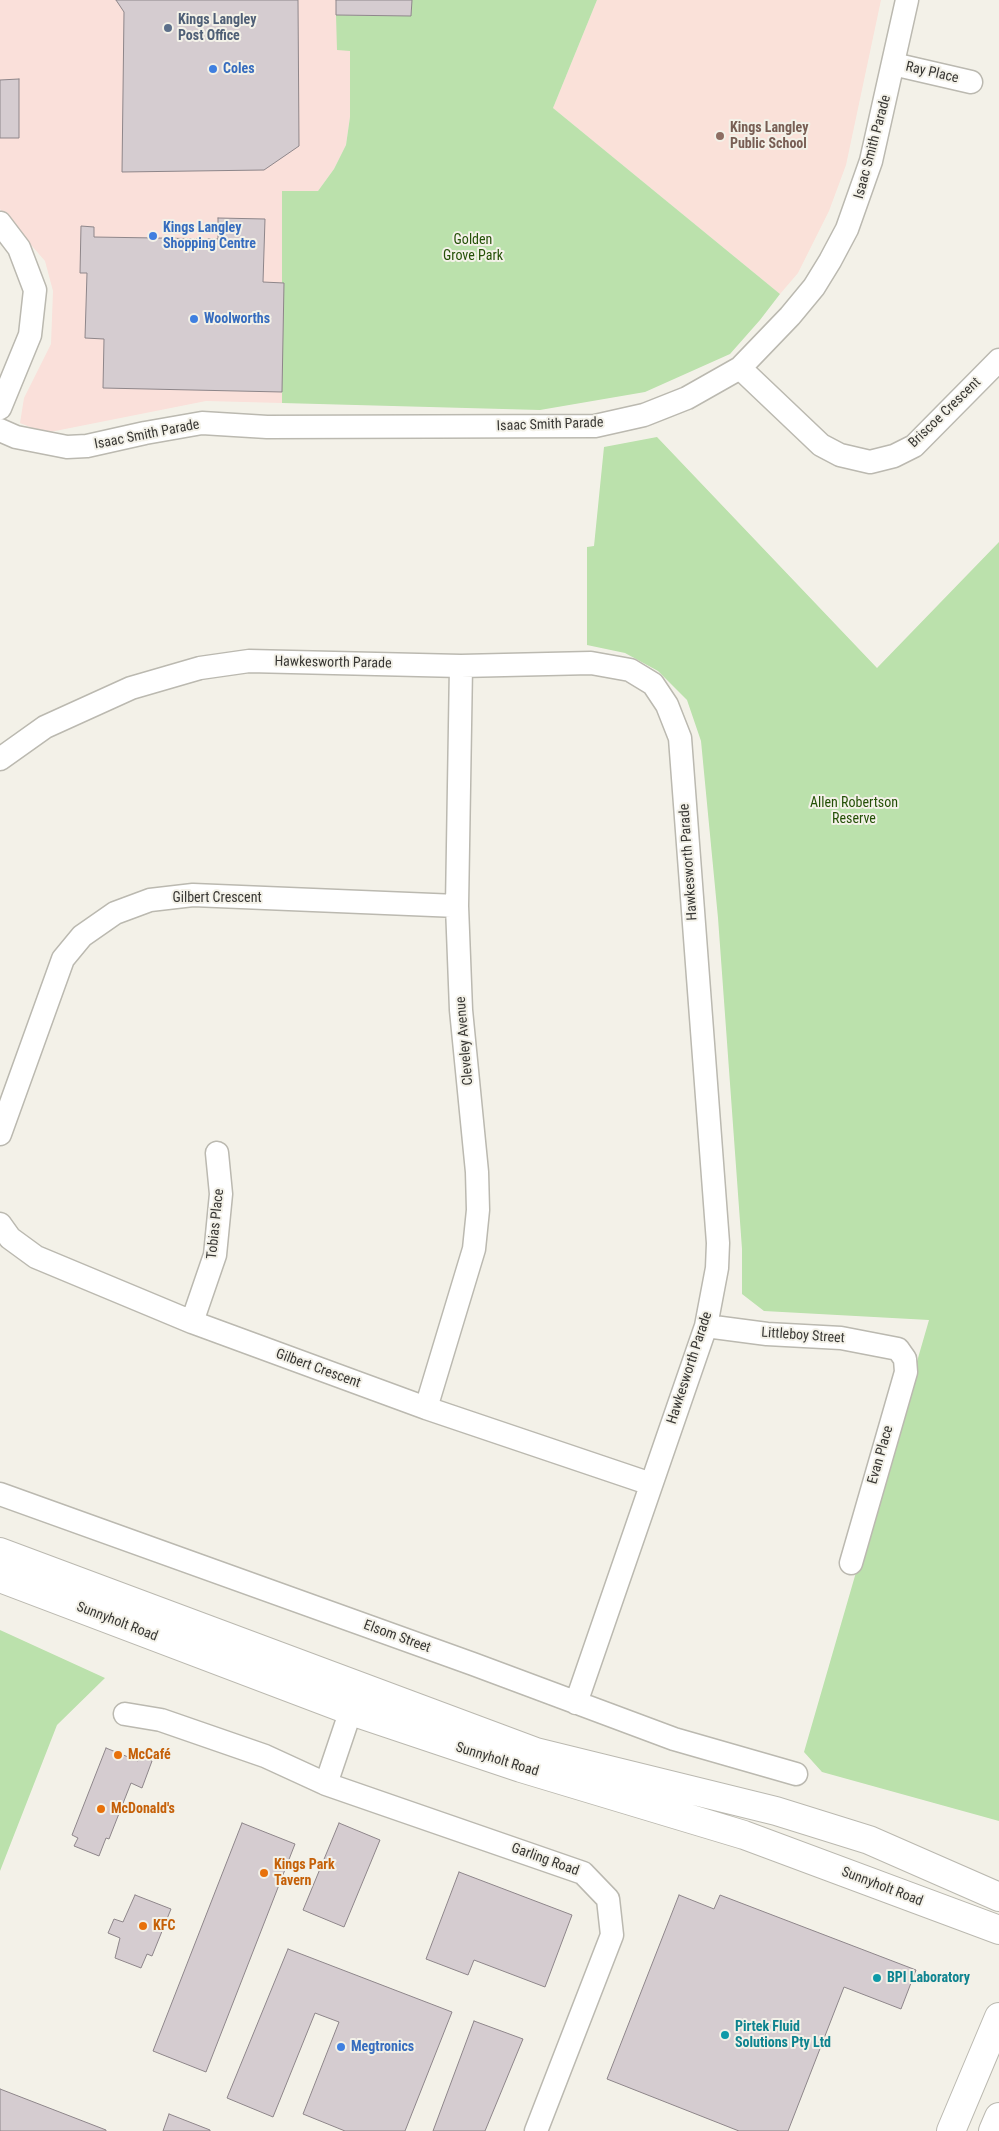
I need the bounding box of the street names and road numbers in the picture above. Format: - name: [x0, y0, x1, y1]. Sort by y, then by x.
- street label: Ray Place: [904, 59, 960, 87]
- street label: Isaac Smith Parade: [851, 93, 895, 201]
- street label: Briscoe Crescent: [905, 374, 985, 452]
- street label: Isaac Smith Parade: [496, 415, 604, 435]
- street label: Isaac Smith Parade: [93, 417, 201, 453]
- street label: Hawkesworth Parade: [274, 654, 392, 672]
- street label: Hawkesworth Parade: [677, 803, 701, 921]
- street label: Gilbert Crescent: [172, 890, 262, 906]
- street label: Cleveley Avenue: [453, 996, 477, 1086]
- street label: Tobias Place: [204, 1188, 228, 1260]
- street label: Hawkesworth Parade: [664, 1310, 716, 1426]
- street label: Littleboy Street: [761, 1325, 845, 1347]
- street label: Gilbert Crescent: [273, 1346, 363, 1392]
- street label: Evan Place: [865, 1424, 897, 1486]
- street label: Sunnyholt Road: [74, 1599, 160, 1645]
- street label: Elsom Street: [361, 1617, 433, 1657]
- street label: Sunnyholt Road: [453, 1739, 541, 1781]
- street label: Garling Road: [509, 1840, 581, 1880]
- street label: Sunnyholt Road: [839, 1864, 925, 1910]

